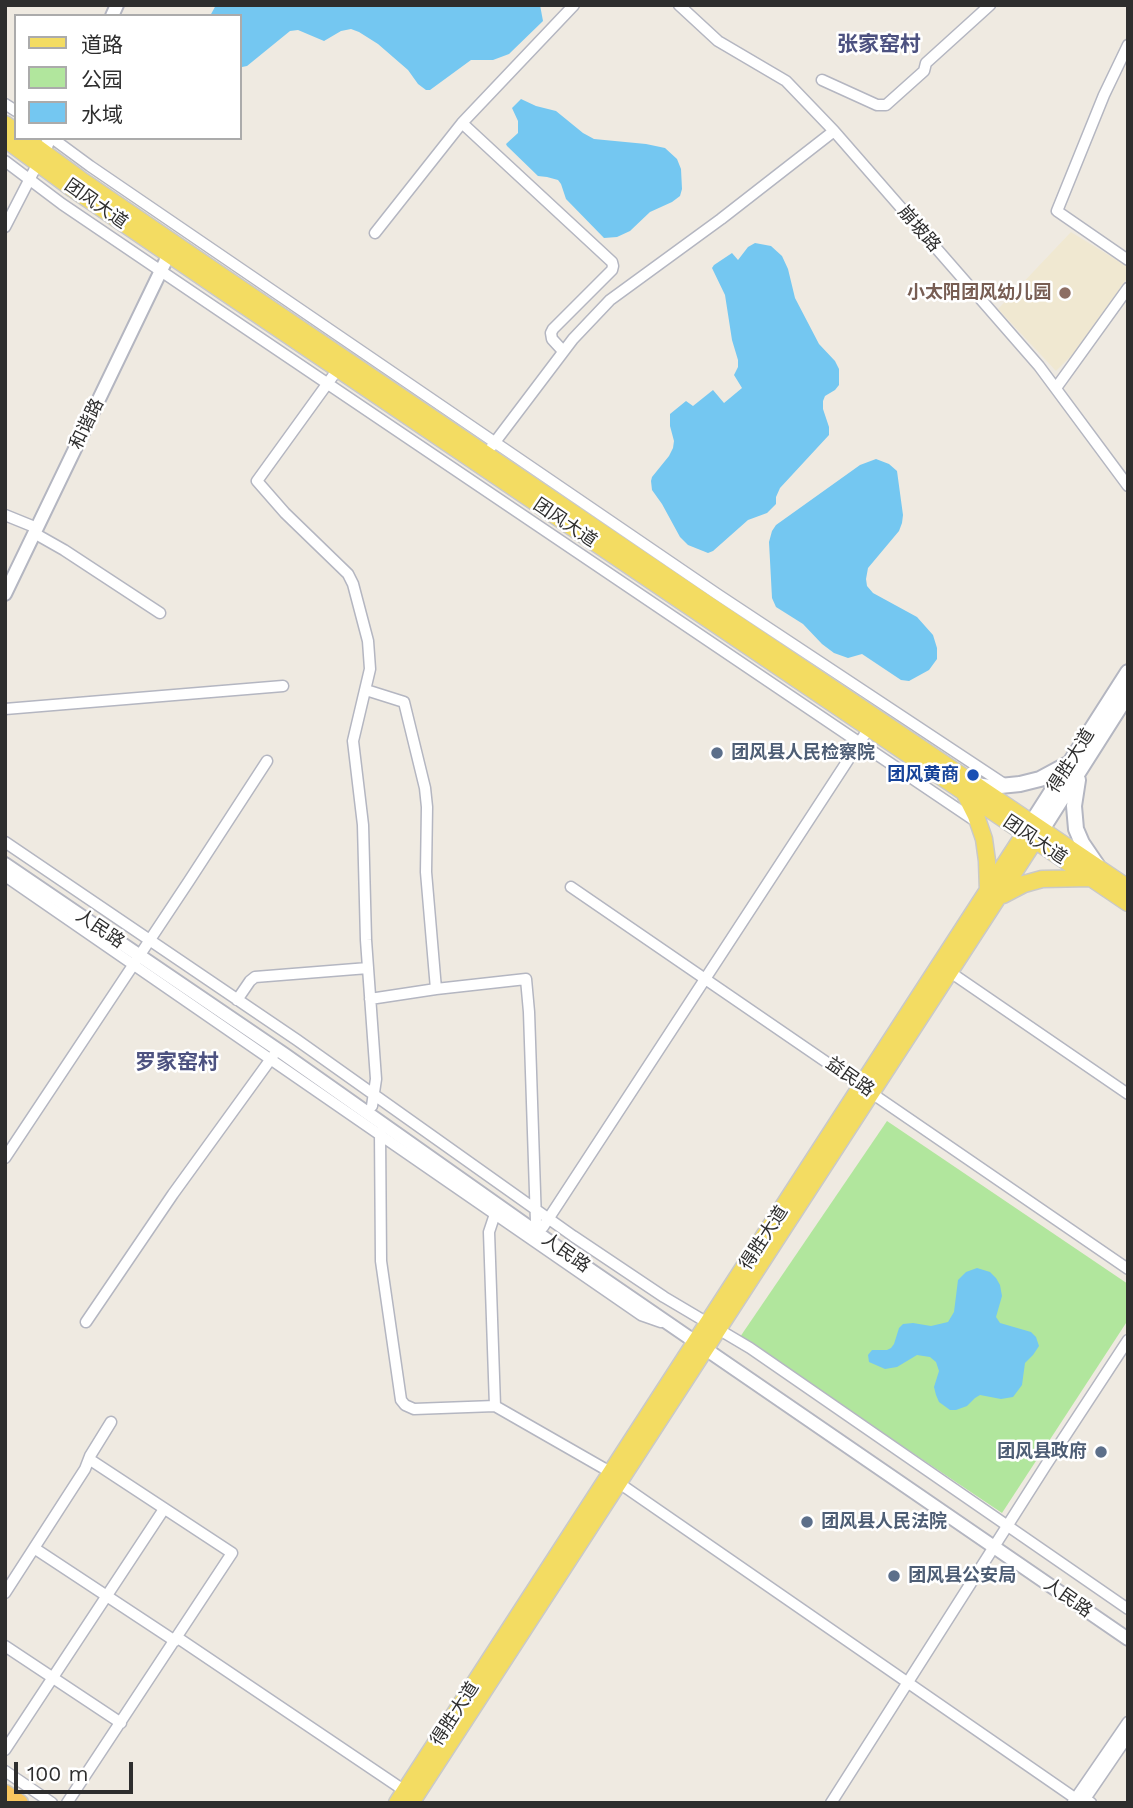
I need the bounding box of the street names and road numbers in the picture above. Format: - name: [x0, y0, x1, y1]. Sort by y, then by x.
- street label: 团风大道: [60, 175, 132, 233]
- street label: 崩坡路: [893, 202, 945, 256]
- street label: 和谐路: [65, 395, 109, 453]
- street label: 团风大道: [529, 494, 601, 552]
- street label: 得胜大道: [1043, 725, 1099, 797]
- street label: 团风大道: [999, 811, 1071, 869]
- street label: 人民路: [72, 905, 128, 953]
- street label: 益民路: [822, 1053, 878, 1101]
- street label: 得胜大道: [735, 1202, 793, 1274]
- street label: 人民路: [538, 1229, 594, 1277]
- street label: 人民路: [1040, 1574, 1096, 1622]
- street label: 得胜大道: [426, 1678, 484, 1750]

